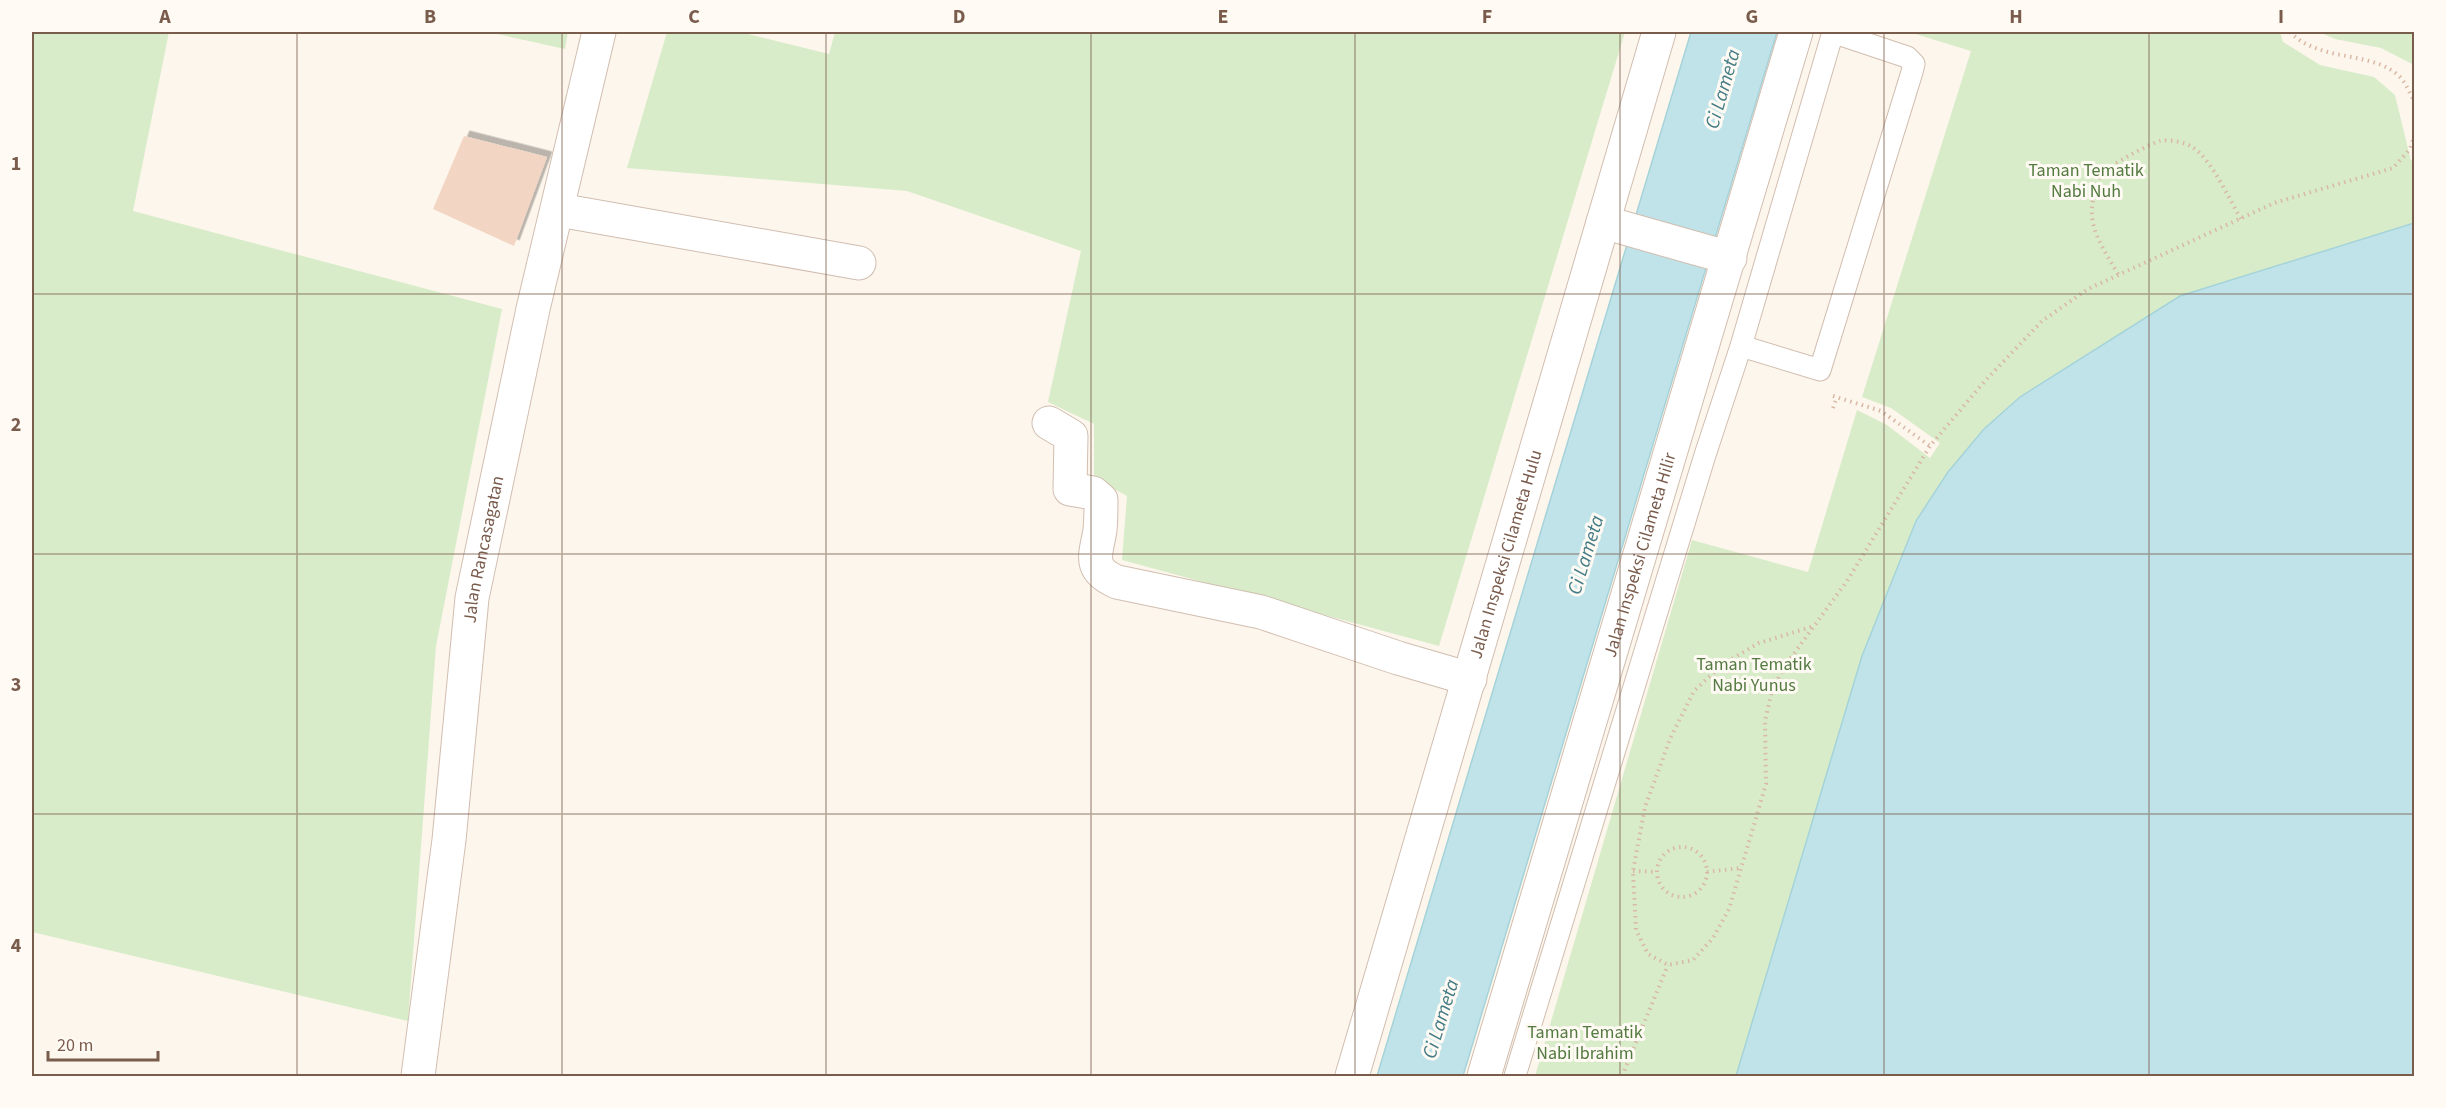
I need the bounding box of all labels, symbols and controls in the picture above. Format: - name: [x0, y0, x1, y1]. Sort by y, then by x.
- text: A: [158, 3, 171, 31]
- text: B: [424, 3, 436, 31]
- text: C: [688, 3, 700, 31]
- text: D: [953, 3, 965, 31]
- text: E: [1218, 3, 1228, 31]
- text: F: [1482, 3, 1492, 31]
- text: G: [1746, 3, 1758, 31]
- text: H: [2009, 3, 2023, 31]
- text: I: [2278, 3, 2284, 31]
- water label: Ci Lameta: [1698, 46, 1748, 132]
- text: 1: [11, 150, 21, 178]
- park label: Taman Tematik Nabi Nuh: [2028, 158, 2144, 204]
- text: 2: [11, 411, 21, 439]
- street label: Jalan Inspeksi Cilameta Hulu: [1463, 447, 1548, 662]
- street label: Jalan Inspeksi Cilameta Hilir: [1597, 449, 1682, 660]
- street label: Jalan Rancasagatan: [457, 473, 510, 624]
- water label: Ci Lameta: [1561, 512, 1611, 598]
- park label: Taman Tematik Nabi Yunus: [1696, 652, 1812, 698]
- text: 3: [11, 671, 21, 699]
- text: 4: [11, 932, 22, 960]
- water label: Ci Lameta: [1416, 976, 1466, 1062]
- park label: Taman Tematik Nabi Ibrahim: [1527, 1020, 1643, 1066]
- scale bar: [48, 1024, 158, 1062]
- text: 20 m: [57, 1033, 93, 1058]

